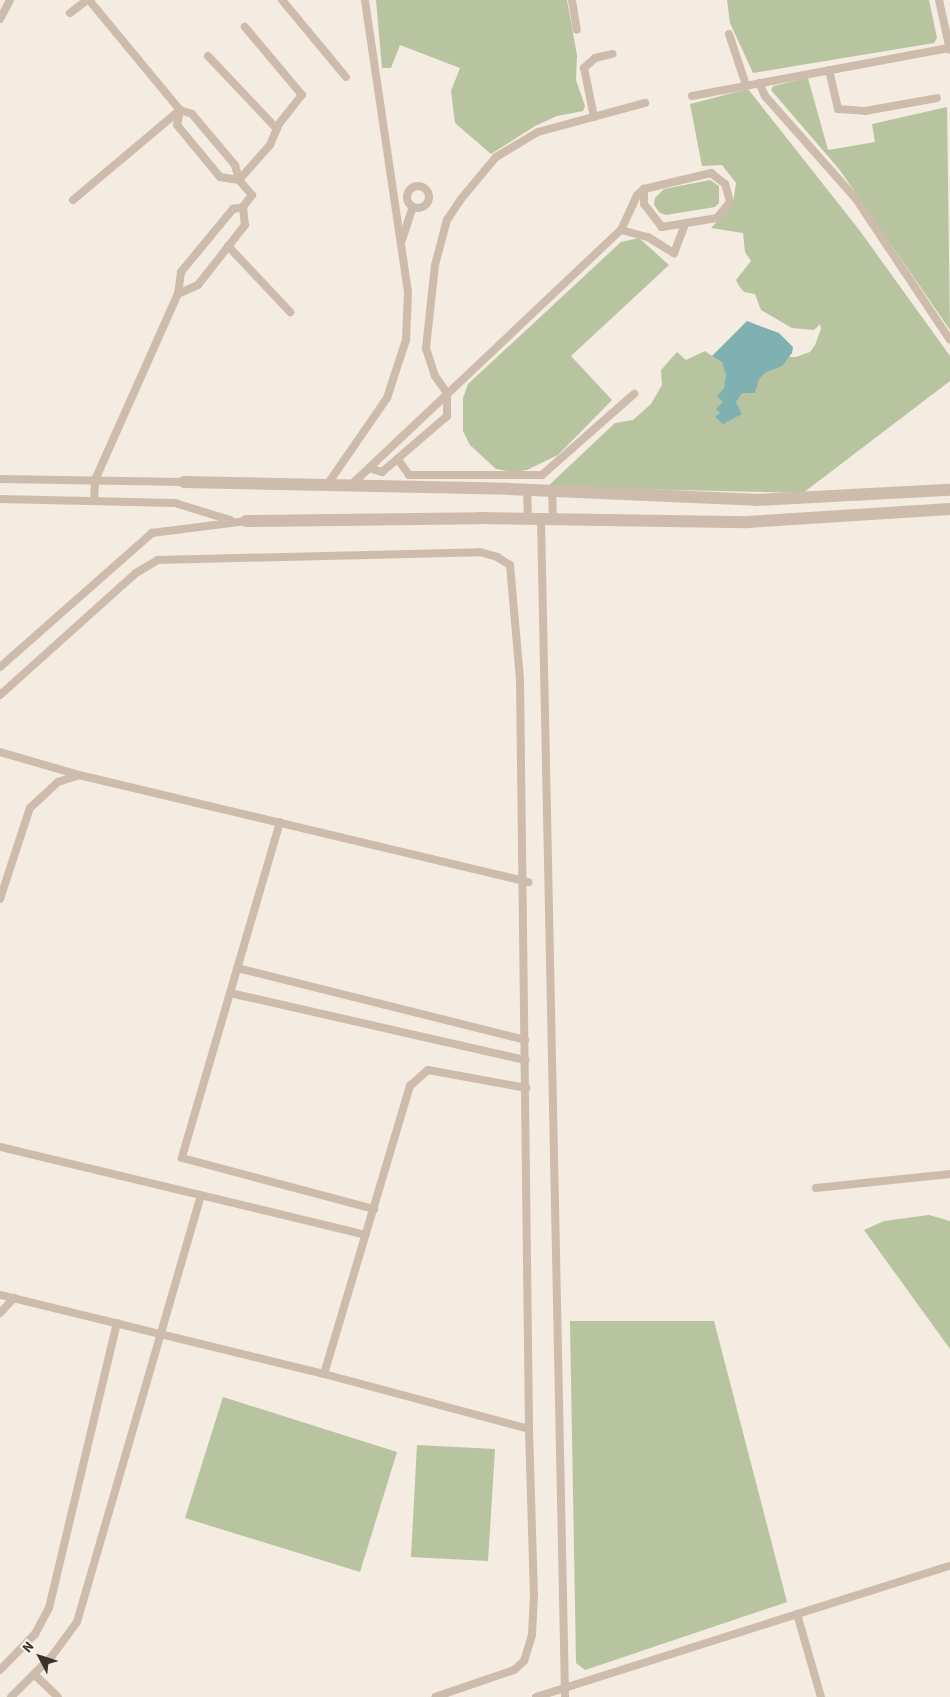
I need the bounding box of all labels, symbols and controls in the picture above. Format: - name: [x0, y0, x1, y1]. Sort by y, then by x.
- north arrow: [15, 1632, 65, 1682]
- text: N: [18, 1637, 39, 1657]

